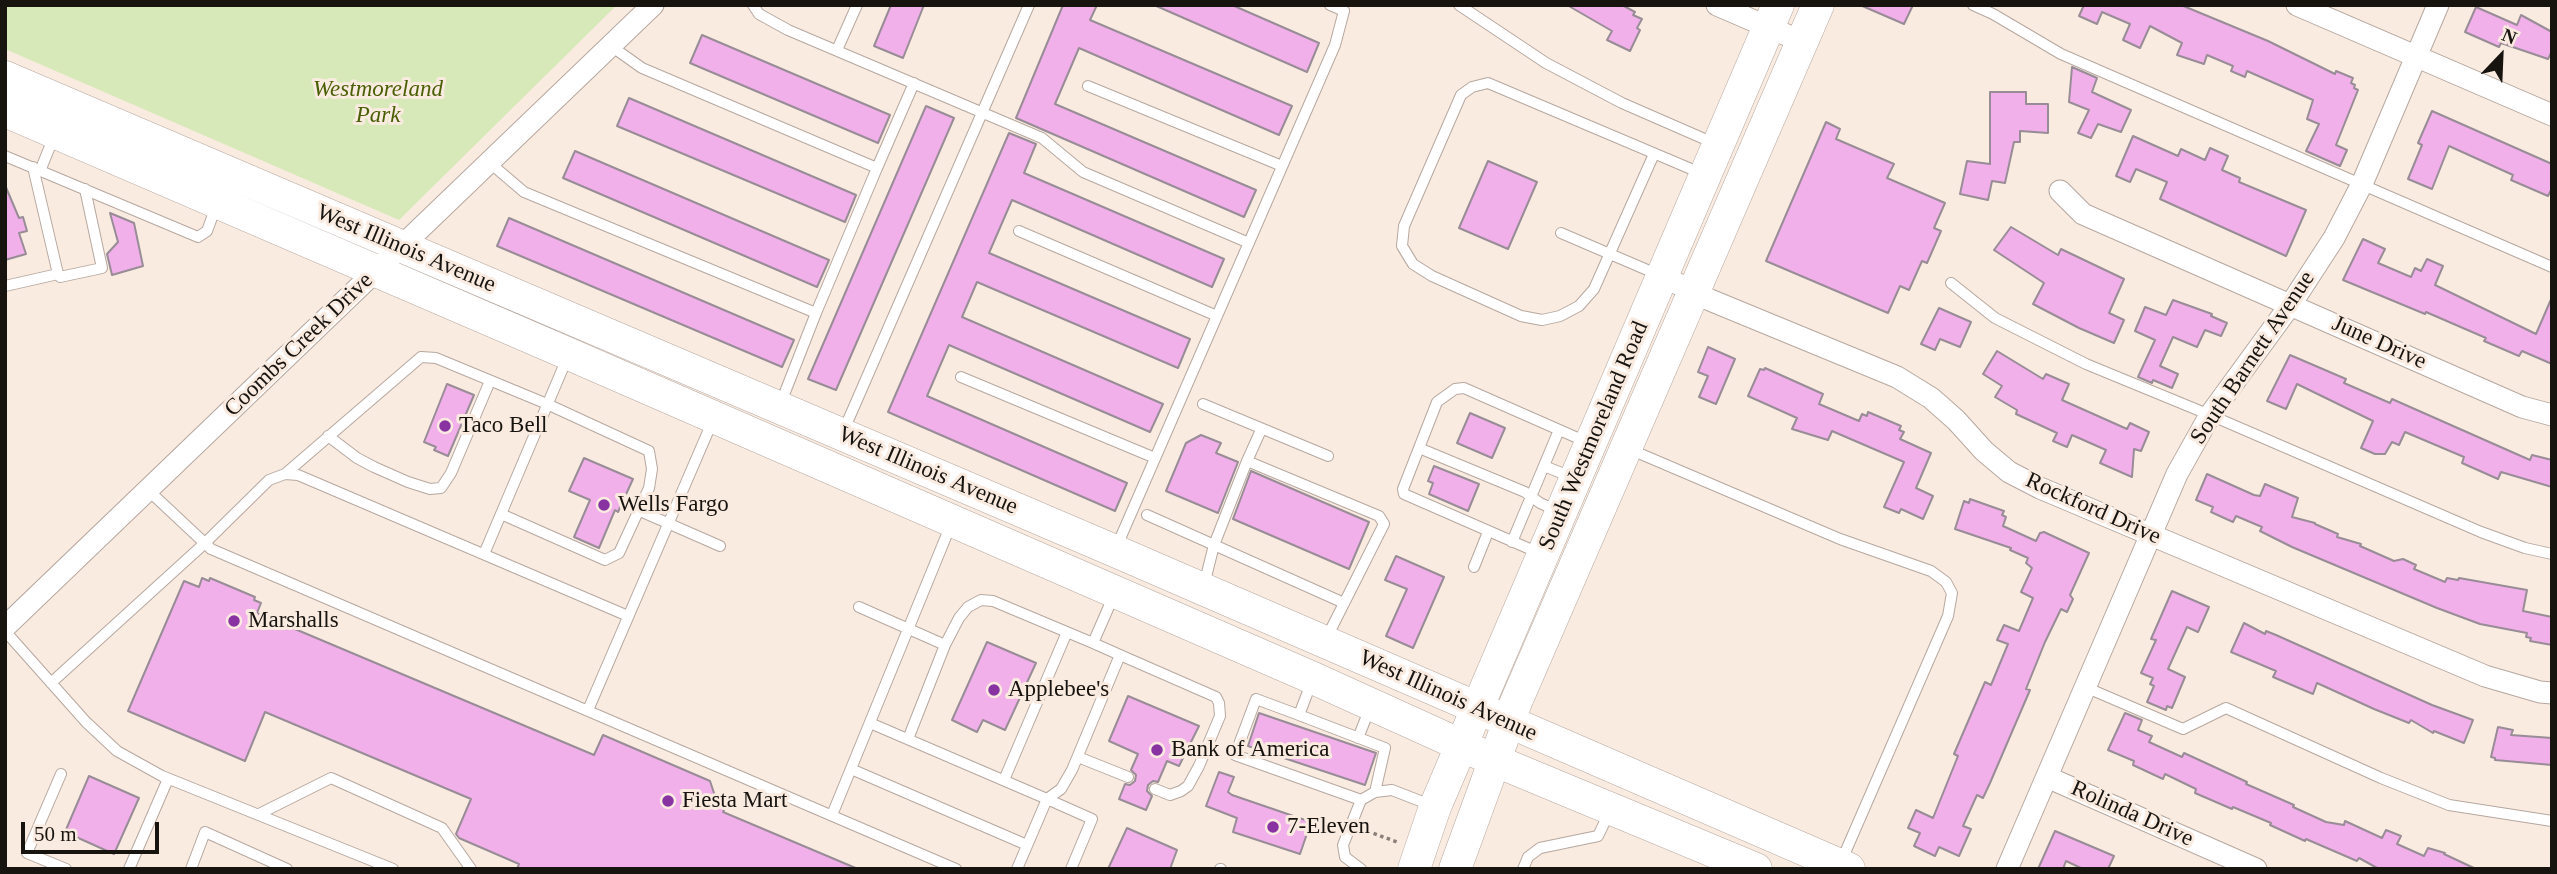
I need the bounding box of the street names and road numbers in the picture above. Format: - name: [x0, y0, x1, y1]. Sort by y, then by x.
- street label: West Illinois Avenue: [312, 199, 500, 299]
- street label: South Barnett Avenue: [2185, 266, 2321, 450]
- street label: Coombs Creek Drive: [219, 267, 379, 423]
- street label: June Drive: [2328, 310, 2430, 376]
- street label: South Westmoreland Road: [1533, 317, 1655, 555]
- street label: West Illinois Avenue: [834, 421, 1022, 521]
- street label: Rockford Drive: [2021, 467, 2165, 551]
- street label: West Illinois Avenue: [1355, 644, 1541, 748]
- street label: Rolinda Drive: [2067, 775, 2197, 853]

